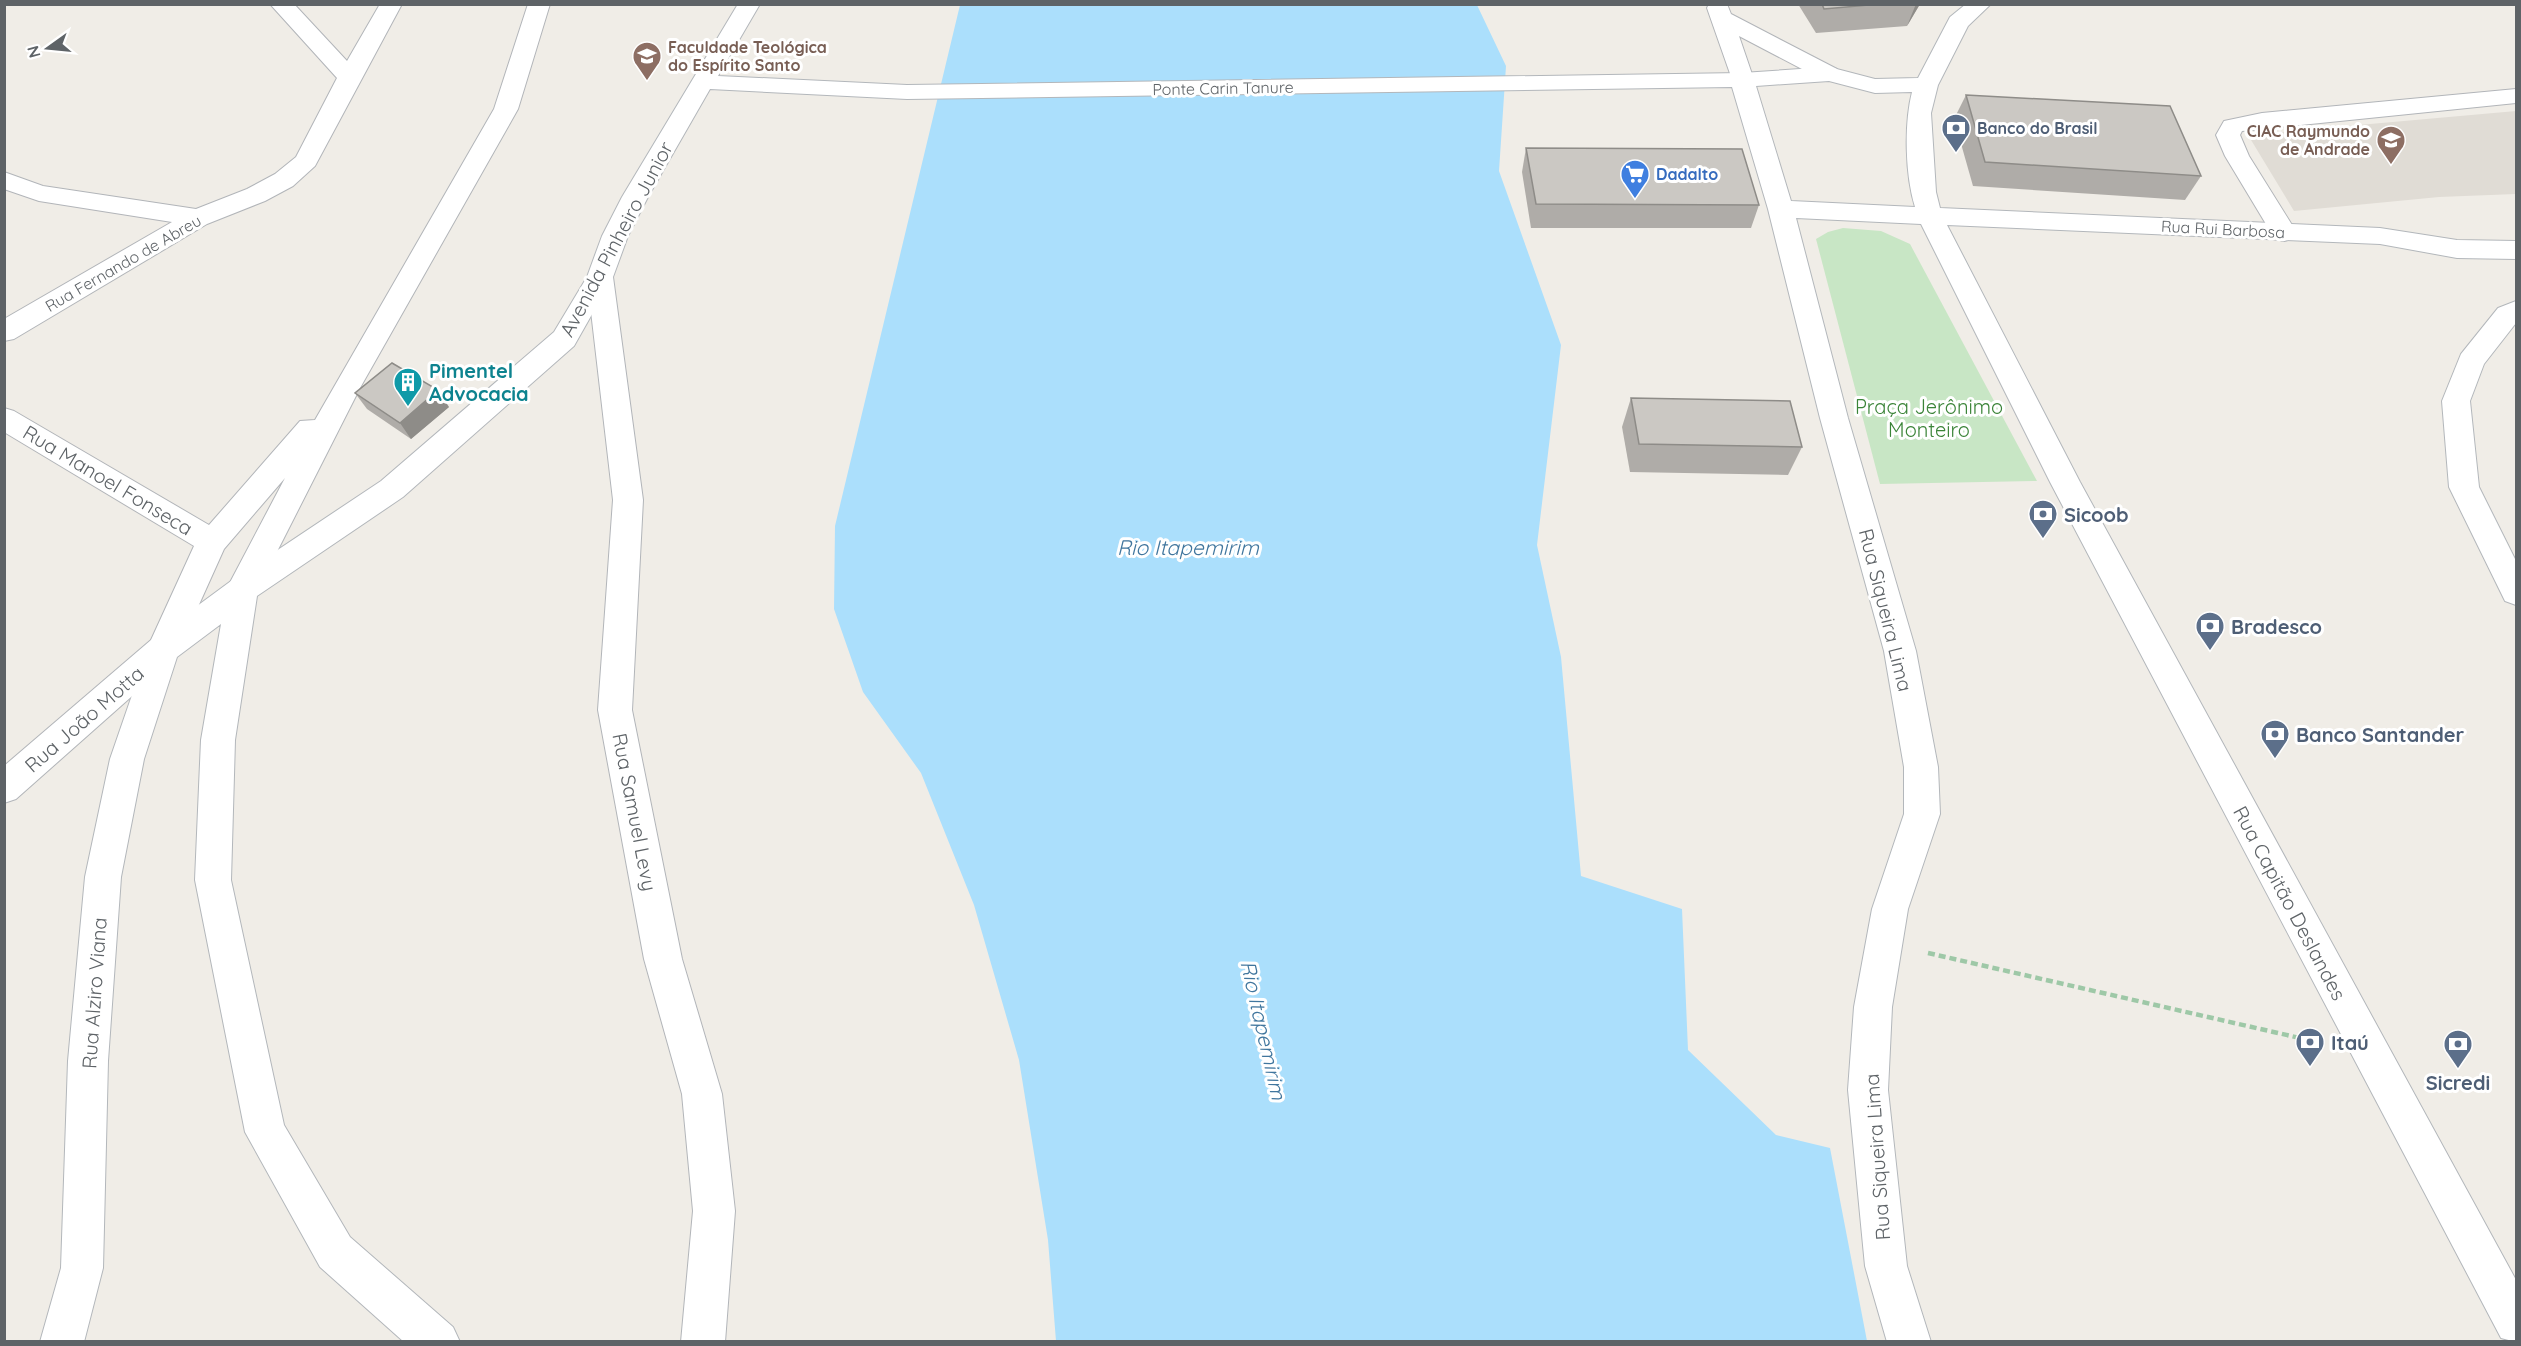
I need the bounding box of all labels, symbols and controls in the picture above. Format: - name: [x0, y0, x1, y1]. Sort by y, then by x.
- north arrow: [18, 18, 78, 78]
- place label: Faculdade Teológica do Espírito Santo: [668, 37, 827, 75]
- school or university icon: Faculdade Teológica do Espírito Santo: [631, 40, 663, 82]
- text: N: [22, 44, 45, 60]
- street label: Ponte Carin Tanure: [1152, 77, 1294, 99]
- bank icon: Banco do Brasil: [1940, 112, 1972, 154]
- place label: Banco do Brasil: [1977, 118, 2097, 138]
- place label: CIAC Raymundo de Andrade: [2247, 121, 2370, 159]
- school or university icon: CIAC Raymundo de Andrade: [2375, 124, 2407, 166]
- street label: Avenida Pinheiro Junior: [554, 137, 678, 341]
- supermarket icon: Dadalto: [1619, 158, 1651, 200]
- place label: Dadalto: [1656, 164, 1718, 184]
- street label: Rua Fernando de Abreu: [41, 210, 205, 316]
- street label: Rua Rui Barbosa: [2160, 216, 2286, 242]
- place label: Pimentel Advocacia: [429, 358, 529, 406]
- building icon: Pimentel Advocacia: [392, 366, 424, 408]
- park label: Praça Jerônimo Monteiro: [1855, 394, 2003, 442]
- street label: Rua Manoel Fonseca: [19, 419, 197, 541]
- bank icon: Sicoob: [2027, 498, 2059, 540]
- place label: Sicoob: [2064, 502, 2129, 527]
- street label: Rua Siqueira Lima: [1854, 526, 1918, 694]
- water label: Rio Itapemirim: [1117, 534, 1260, 560]
- bank icon: Bradesco: [2194, 610, 2226, 652]
- place label: Bradesco: [2231, 614, 2322, 639]
- street label: Rua João Motta: [19, 660, 149, 778]
- bank icon: Banco Santander: [2259, 718, 2291, 760]
- place label: Banco Santander: [2296, 722, 2464, 747]
- street label: Rua Samuel Levy: [607, 731, 663, 893]
- street label: Rua Capitão Deslandes: [2228, 802, 2352, 1004]
- street label: Rua Alziro Viana: [76, 916, 112, 1070]
- water label: Rio Itapemirim: [1235, 958, 1293, 1103]
- bank icon: Itaú: [2294, 1026, 2326, 1068]
- bank icon: Sicredi: [2442, 1028, 2474, 1070]
- place label: Itaú: [2331, 1030, 2369, 1055]
- place label: Sicredi: [2426, 1070, 2490, 1095]
- street label: Rua Siqueira Lima: [1859, 1073, 1895, 1241]

